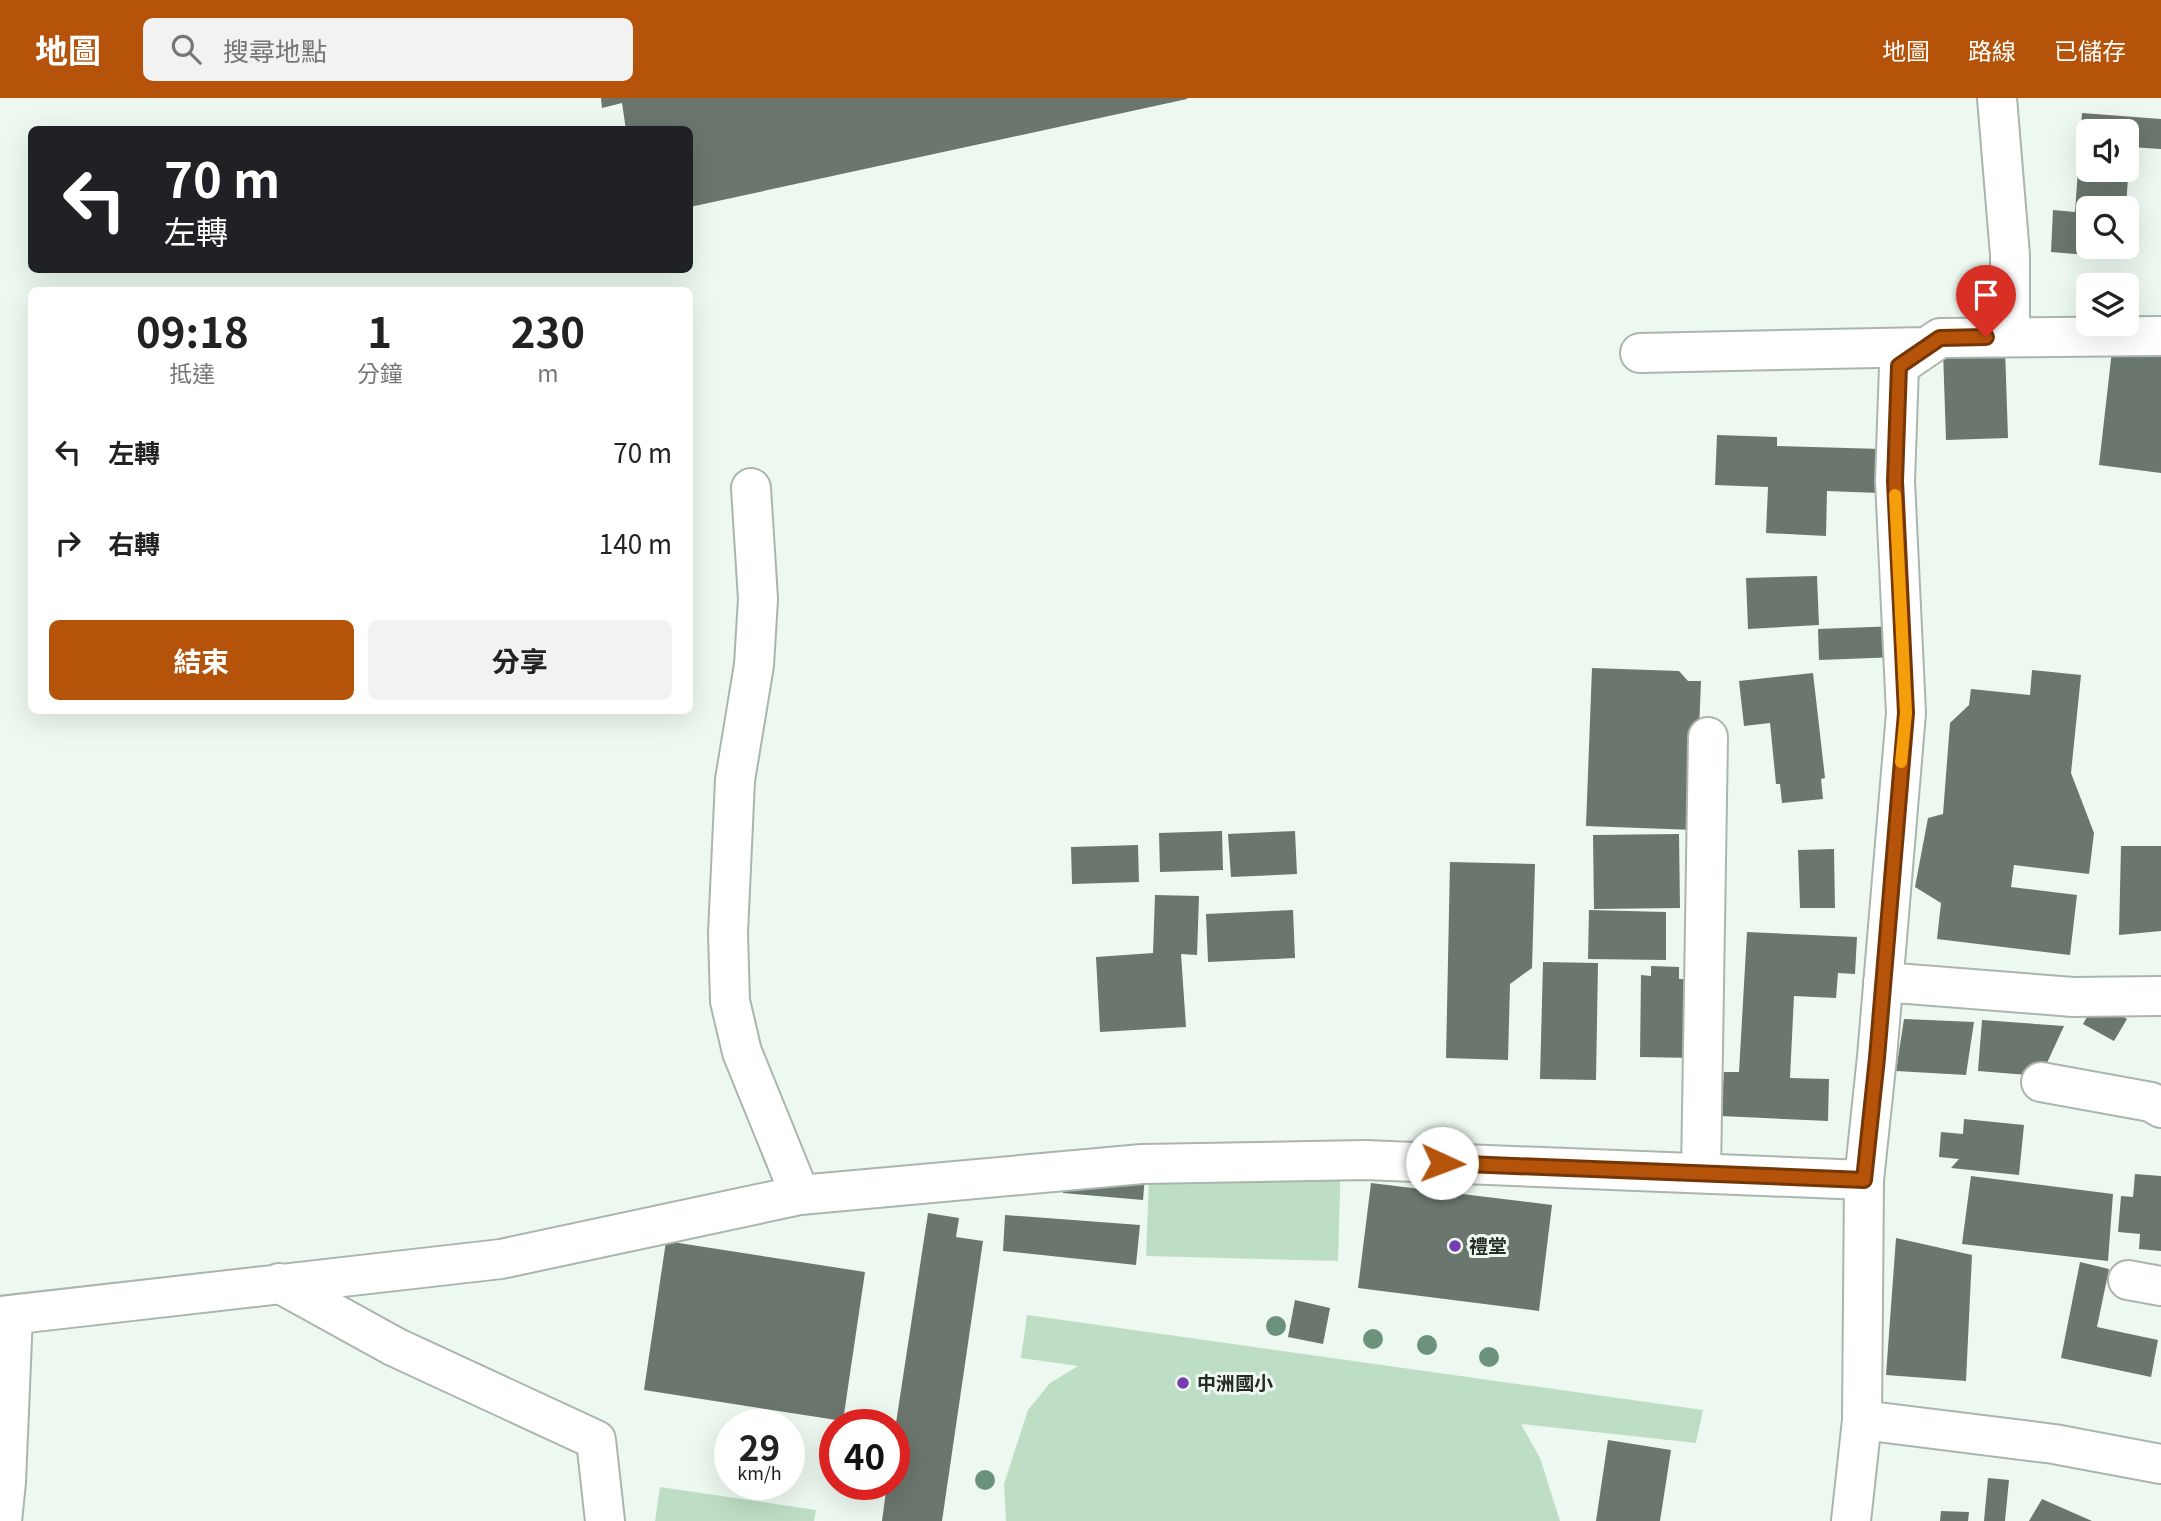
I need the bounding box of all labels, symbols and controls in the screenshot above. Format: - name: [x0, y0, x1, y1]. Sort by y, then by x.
- search box: [143, 18, 633, 81]
- text: 地圖: [35, 25, 101, 73]
- icon: search: [167, 30, 205, 68]
- text: 搜尋地點: [223, 31, 327, 68]
- text: 地圖: [1882, 32, 1930, 67]
- text: 路線: [1968, 32, 2016, 67]
- text: 已儲存: [2054, 32, 2126, 67]
- map controls: [2076, 119, 2139, 336]
- button: sound: [2076, 119, 2139, 182]
- text: 70 m: [164, 141, 280, 212]
- icon: left: [49, 154, 140, 245]
- button: search: [2076, 196, 2139, 259]
- text: 左轉: [164, 207, 228, 253]
- pin: [1956, 265, 2016, 337]
- button: layers: [2076, 273, 2139, 336]
- icon: arrive: [1967, 276, 2005, 314]
- text: 09:18: [136, 299, 249, 360]
- text: 1: [367, 299, 392, 360]
- text: 230: [511, 299, 585, 360]
- text: 抵達: [169, 355, 215, 389]
- text: 分鐘: [357, 355, 403, 389]
- text: m: [537, 355, 559, 389]
- icon: left: [49, 433, 87, 471]
- text: 左轉: [108, 433, 160, 470]
- text: 70 m: [613, 433, 672, 470]
- icon: right: [49, 524, 87, 562]
- text: 右轉: [108, 524, 160, 561]
- text: 140 m: [599, 524, 672, 561]
- button: 結束: [49, 620, 354, 700]
- button: 分享: [368, 620, 672, 700]
- position arrow: [1405, 1126, 1479, 1200]
- place label: 禮堂: [1469, 1231, 1507, 1258]
- marker: 禮堂: [1447, 1238, 1463, 1254]
- place label: 中洲國小: [1197, 1368, 1273, 1395]
- marker: 中洲國小: [1175, 1375, 1191, 1391]
- speed limit sign: 40: [819, 1409, 910, 1500]
- text: 29: [739, 1420, 780, 1471]
- text: km/h: [737, 1459, 782, 1485]

